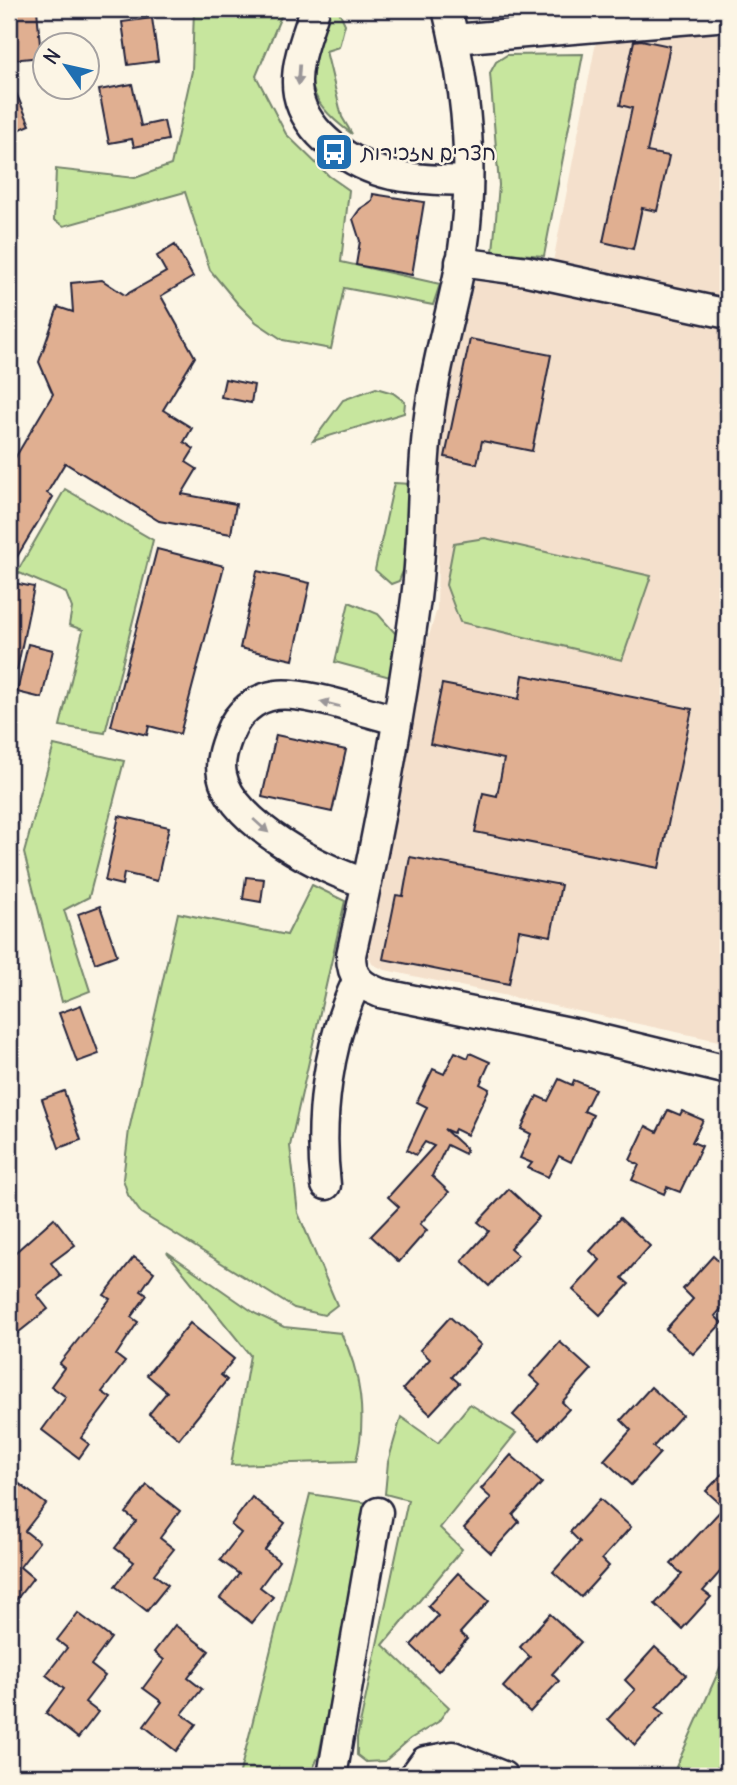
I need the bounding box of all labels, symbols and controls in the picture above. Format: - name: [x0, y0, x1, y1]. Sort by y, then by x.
- north arrow: [32, 32, 102, 102]
- text: N: [38, 44, 66, 69]
- one-way arrow: [293, 64, 304, 86]
- bus stop icon: חצרים מזכירות: [313, 131, 355, 173]
- place label: חצרים מזכירות: [359, 139, 496, 166]
- one-way arrow: [319, 698, 341, 709]
- one-way arrow: [252, 818, 270, 834]

